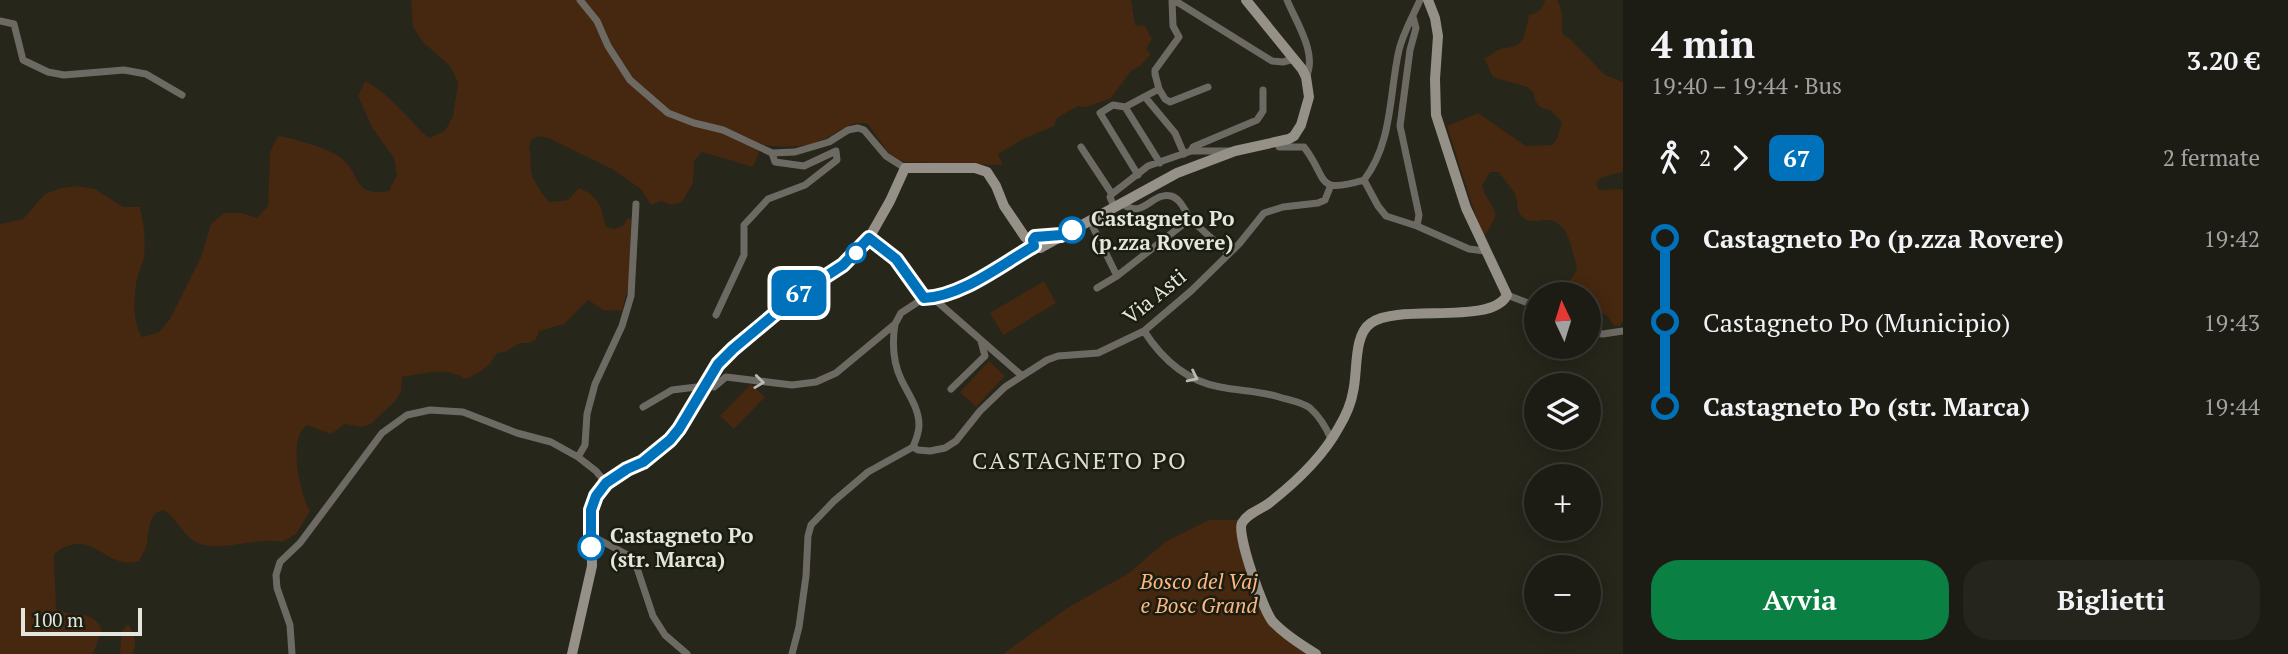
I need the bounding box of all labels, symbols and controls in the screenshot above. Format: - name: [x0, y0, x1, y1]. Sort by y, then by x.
- text: 4 min: [1651, 19, 1755, 69]
- text: 3.20 €: [2187, 43, 2260, 77]
- text: 19:40 – 19:44 · Bus: [1651, 70, 1842, 101]
- icon: walk: [1651, 139, 1689, 177]
- icon: forward: [1721, 139, 1759, 177]
- text: 2: [1699, 142, 1711, 173]
- text: 67: [1783, 142, 1810, 174]
- text: 2 fermate: [2163, 142, 2260, 173]
- place label: Castagneto Po (p.zza Rovere): [1091, 204, 1234, 256]
- marker: Castagneto Po (p.zza Rovere): [1059, 217, 1085, 243]
- text: Castagneto Po (p.zza Rovere): [1703, 221, 2064, 255]
- text: 19:42: [2203, 223, 2260, 254]
- unlabelled marker: [846, 243, 866, 263]
- street label: Via Asti: [1117, 262, 1191, 330]
- line badge: 67: [768, 270, 830, 316]
- text: 67: [785, 277, 813, 309]
- north arrow: [1524, 282, 1601, 359]
- map controls: [1524, 282, 1601, 632]
- text: Castagneto Po (Municipio): [1703, 305, 2010, 339]
- text: 19:43: [2203, 307, 2260, 338]
- one-way arrow: [1186, 368, 1198, 382]
- button: layers: [1524, 373, 1601, 450]
- one-way arrow: [753, 374, 765, 389]
- text: Castagneto Po (str. Marca): [1703, 389, 2030, 423]
- text: 19:44: [2203, 391, 2260, 422]
- district label: CASTAGNETO PO: [972, 444, 1188, 476]
- button: +: [1524, 464, 1601, 541]
- place label: Castagneto Po (str. Marca): [610, 521, 753, 573]
- marker: Castagneto Po (str. Marca): [578, 534, 604, 560]
- button: −: [1524, 555, 1601, 632]
- button: Avvia: [1651, 560, 1949, 640]
- button: Biglietti: [1963, 560, 2260, 640]
- park label: Bosco del Vaj e Bosc Grand: [1139, 567, 1258, 619]
- scale bar: [21, 605, 142, 637]
- text: 100 m: [32, 607, 83, 632]

